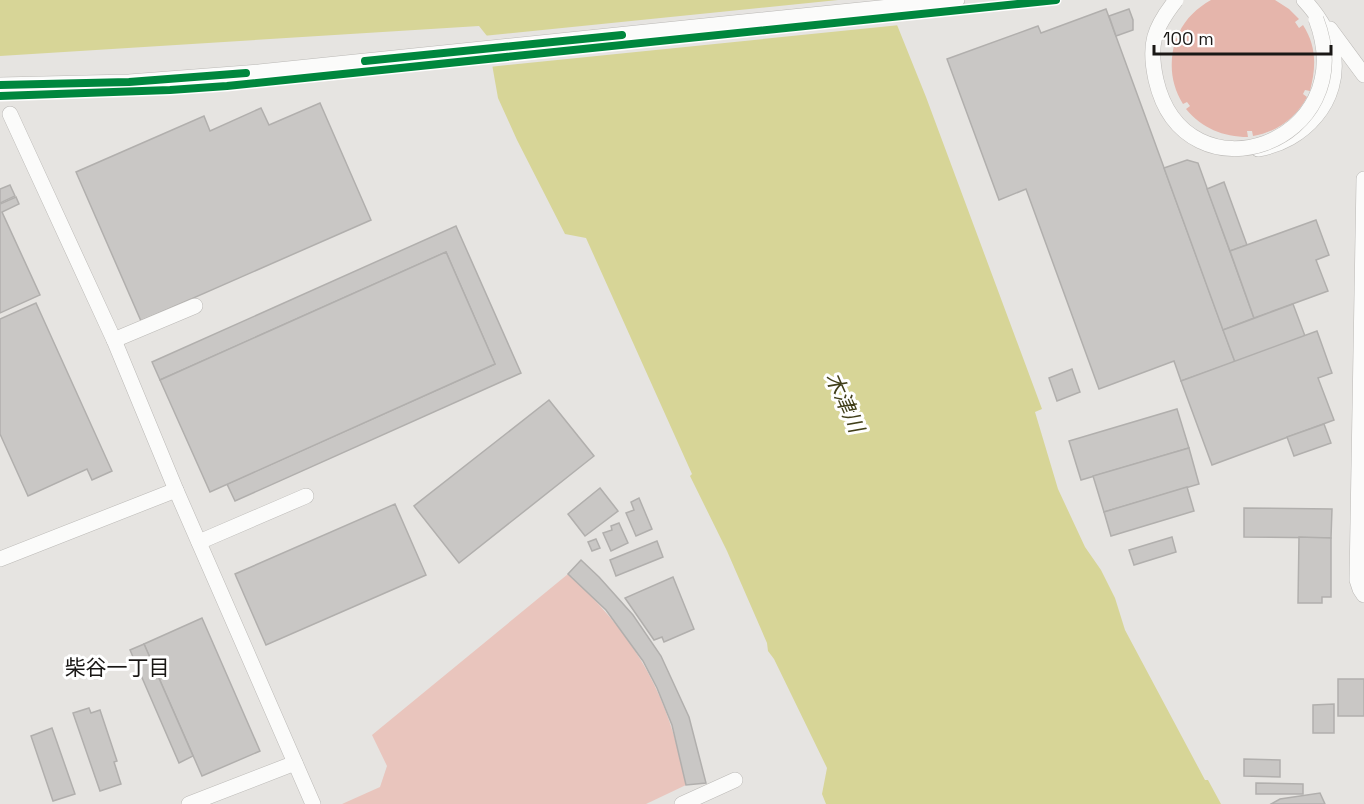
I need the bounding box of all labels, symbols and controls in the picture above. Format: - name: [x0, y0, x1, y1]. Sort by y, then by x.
- scale bar: [1154, 18, 1331, 56]
- text: 100 m: [1163, 27, 1214, 50]
- water label: 木津川: [820, 368, 871, 438]
- district label: 柴谷一丁目: [65, 654, 170, 681]

